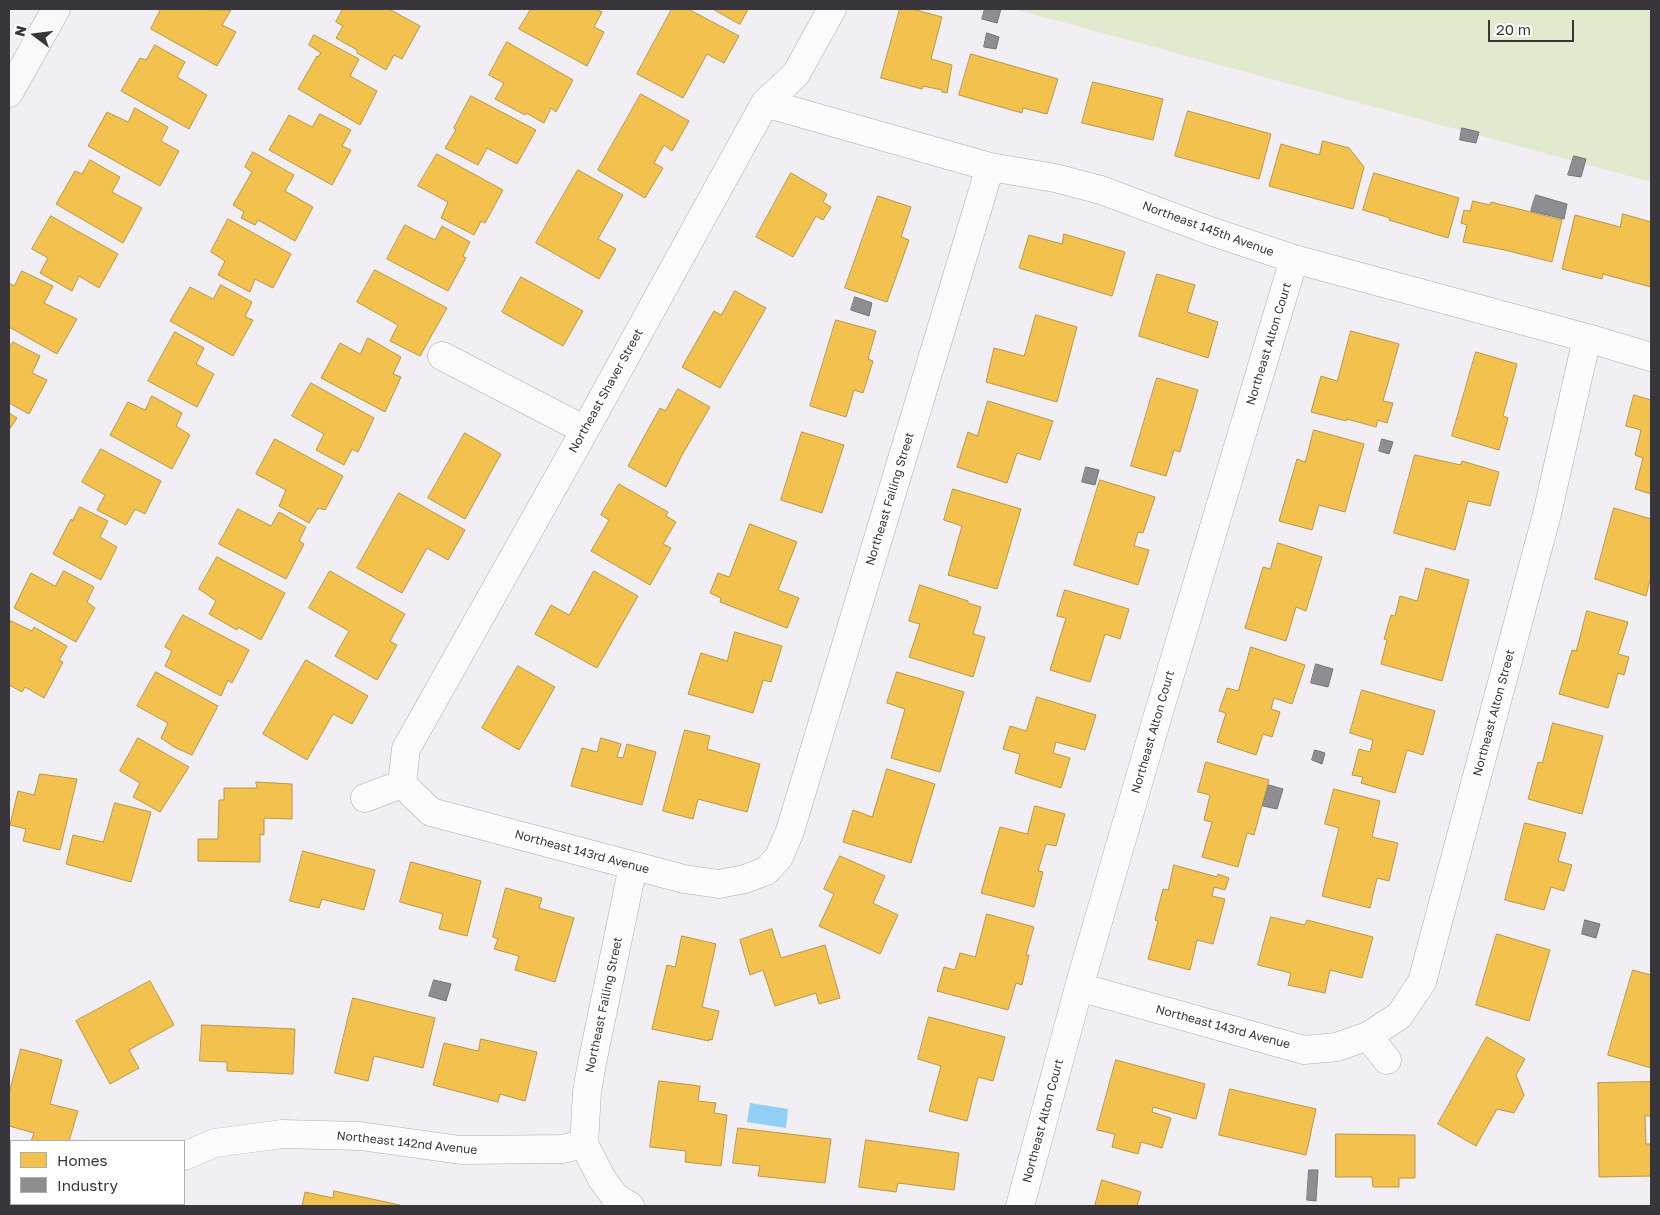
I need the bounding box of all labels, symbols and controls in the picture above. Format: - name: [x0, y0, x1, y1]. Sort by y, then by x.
- north arrow: [10, 10, 60, 60]
- scale bar: [1490, 10, 1576, 42]
- text: 20 m: [1496, 20, 1531, 38]
- text: N: [10, 24, 30, 38]
- street label: Northeast 145th Avenue: [1140, 198, 1276, 260]
- street label: Northeast Alton Court: [1243, 281, 1295, 407]
- street label: Northeast Shaver Street: [566, 326, 646, 456]
- street label: Northeast Failing Street: [863, 431, 917, 567]
- street label: Northeast Alton Street: [1470, 648, 1518, 778]
- street label: Northeast Alton Court: [1129, 669, 1177, 795]
- street label: Northeast 143rd Avenue: [513, 827, 651, 877]
- street label: Northeast Failing Street: [583, 936, 625, 1074]
- street label: Northeast 143rd Avenue: [1154, 1002, 1292, 1052]
- street label: Northeast Alton Court: [1020, 1058, 1066, 1184]
- street label: Northeast 142nd Avenue: [336, 1128, 478, 1158]
- legend: [10, 1140, 185, 1205]
- text: Homes: [57, 1151, 107, 1169]
- text: Industry: [57, 1176, 118, 1194]

